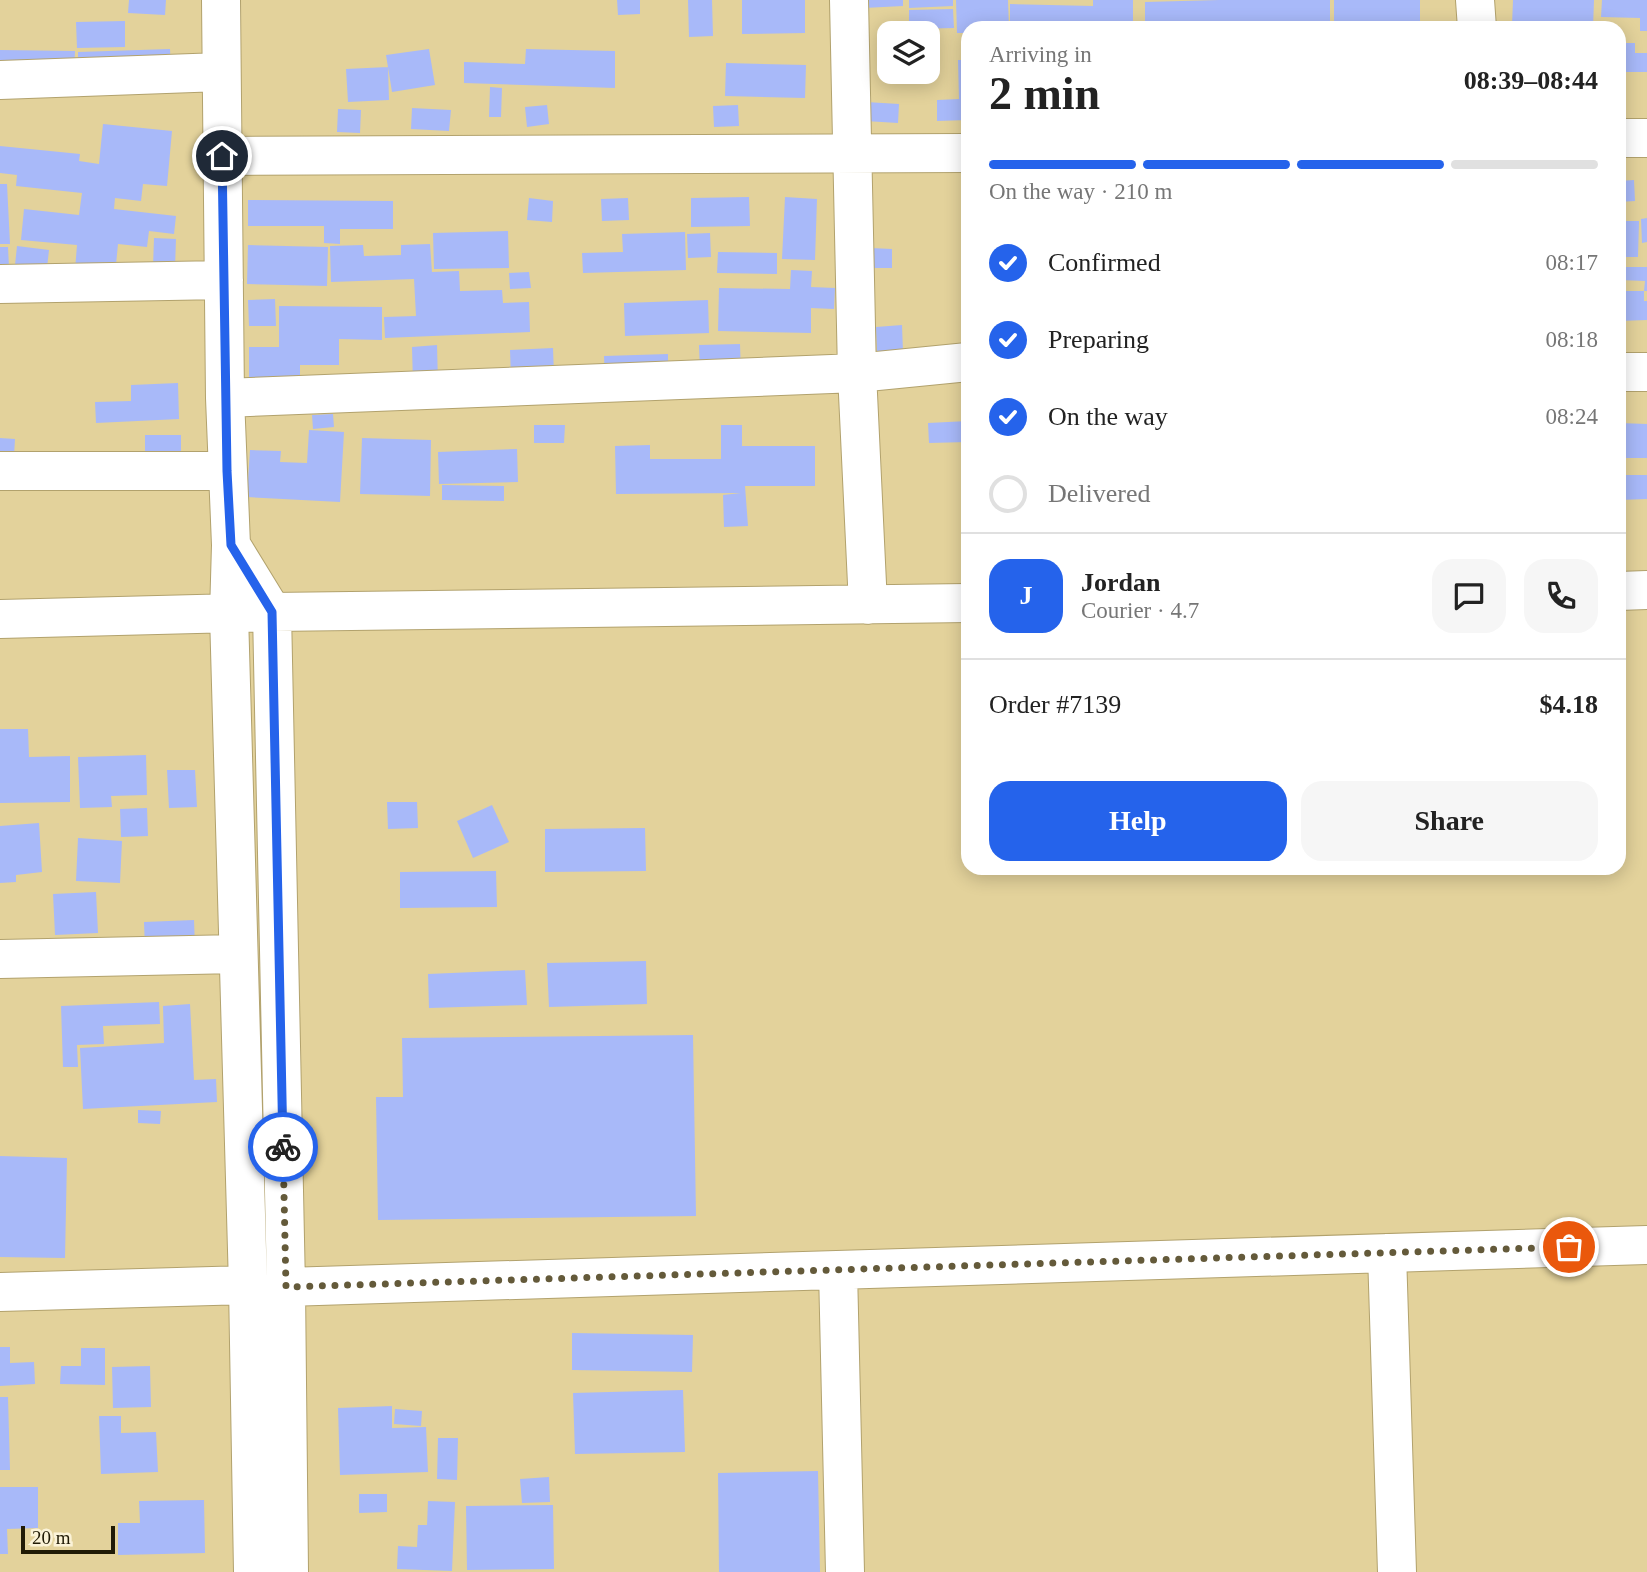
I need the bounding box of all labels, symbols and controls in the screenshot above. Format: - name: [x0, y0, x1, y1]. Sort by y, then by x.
- map controls: [877, 21, 940, 84]
- button: layers: [877, 21, 940, 84]
- text: Arriving in: [989, 42, 1092, 67]
- text: 08:39–08:44: [1464, 66, 1598, 95]
- text: 2 min: [989, 68, 1100, 119]
- pin: [192, 126, 252, 186]
- icon: home: [203, 137, 241, 175]
- text: On the way · 210 m: [989, 179, 1172, 204]
- icon: check: [989, 244, 1027, 282]
- text: Confirmed: [1048, 248, 1161, 277]
- text: 08:17: [1546, 250, 1598, 275]
- icon: check: [989, 321, 1027, 359]
- text: Preparing: [1048, 325, 1149, 354]
- text: 08:18: [1546, 327, 1598, 352]
- icon: check: [989, 398, 1027, 436]
- text: On the way: [1048, 402, 1168, 431]
- text: 08:24: [1546, 404, 1598, 429]
- text: Delivered: [1048, 479, 1151, 508]
- button: chat: [1432, 559, 1506, 633]
- button: phone: [1524, 559, 1598, 633]
- text: Jordan: [1081, 568, 1160, 597]
- text: J: [1020, 581, 1033, 610]
- text: Courier · 4.7: [1081, 598, 1199, 623]
- text: Order #7139: [989, 690, 1121, 719]
- text: $4.18: [1540, 690, 1598, 719]
- button: Help: [989, 781, 1287, 861]
- button: Share: [1301, 781, 1598, 861]
- courier: [248, 1112, 318, 1182]
- icon: bike: [264, 1128, 302, 1166]
- pin: [1539, 1217, 1599, 1277]
- icon: bag: [1550, 1228, 1588, 1266]
- scale bar: [21, 1523, 116, 1555]
- text: 20 m: [32, 1527, 71, 1548]

